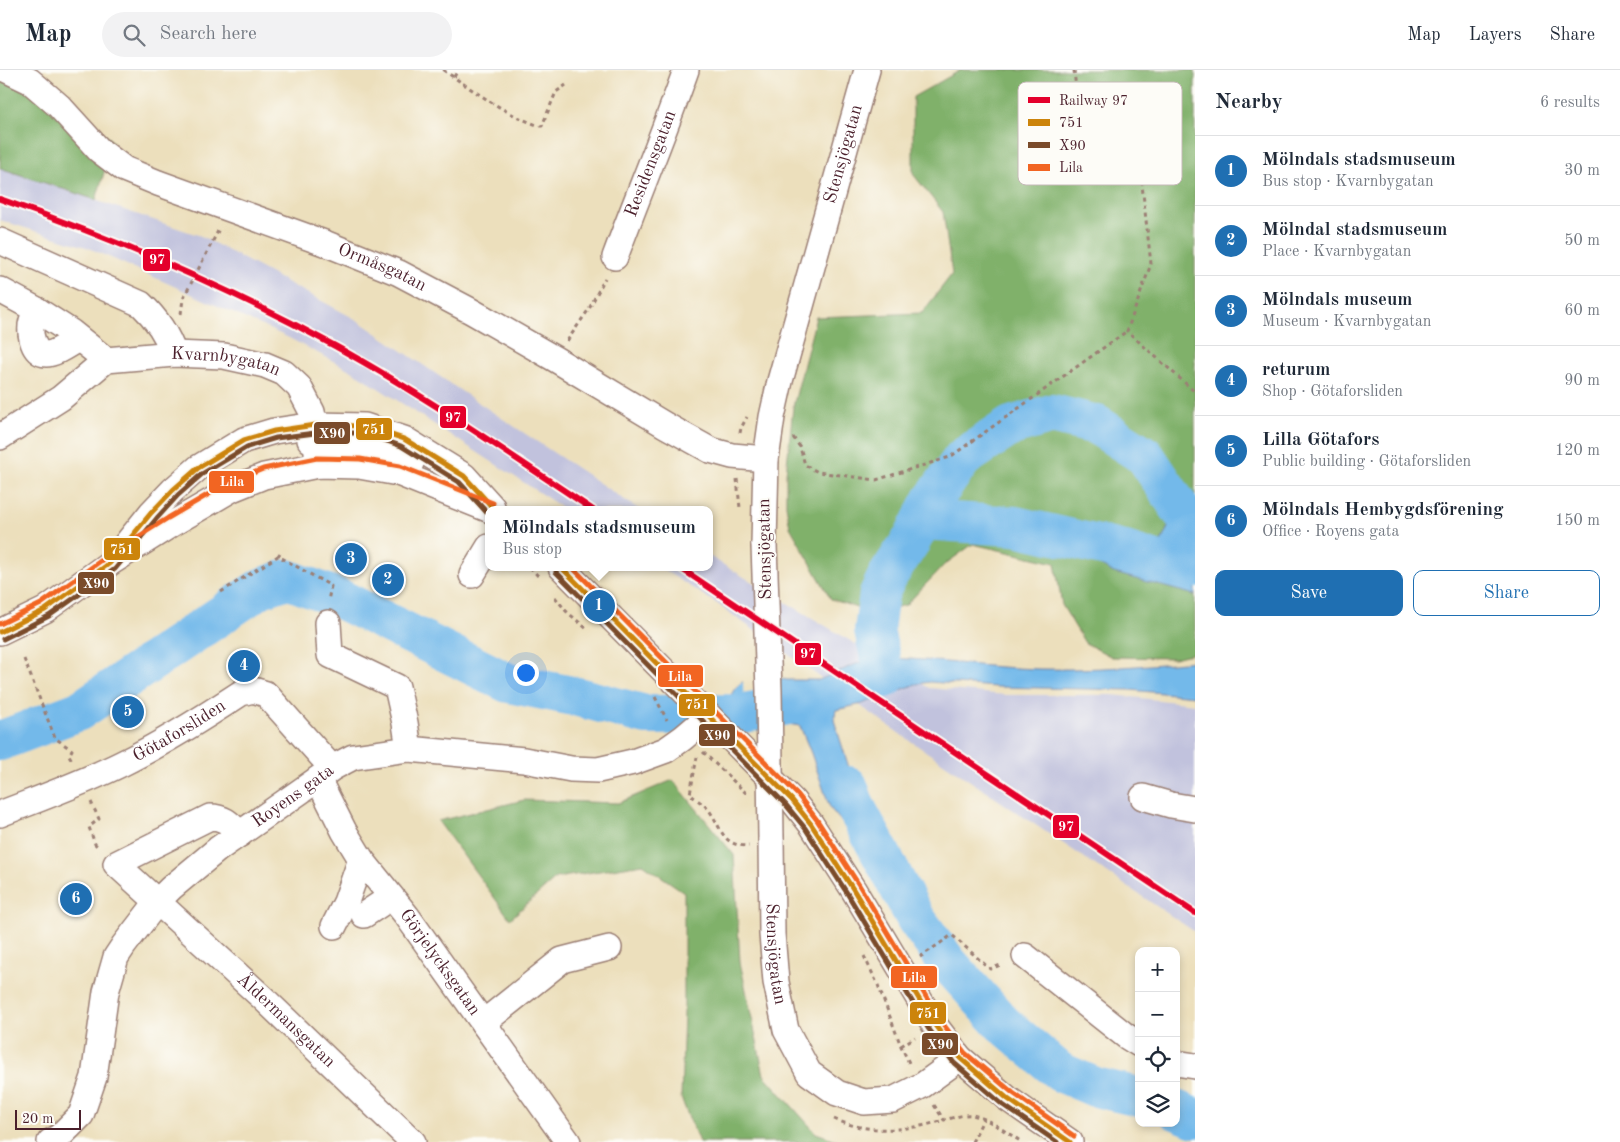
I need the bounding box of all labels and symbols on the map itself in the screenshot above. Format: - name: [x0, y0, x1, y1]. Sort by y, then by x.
- legend: [1018, 82, 1182, 185]
- text: Railway 97: [1059, 94, 1128, 108]
- street label: Stensjögatan: [821, 102, 866, 205]
- street label: Residensgatan: [622, 108, 680, 220]
- text: 751: [1059, 116, 1083, 130]
- text: X90: [1059, 139, 1086, 153]
- text: Lila: [1059, 161, 1083, 175]
- street label: Ormåsgatan: [335, 240, 430, 295]
- line badge: 97: [142, 248, 171, 272]
- text: 97: [149, 253, 165, 267]
- street label: Kvarnbygatan: [171, 345, 283, 380]
- line badge: 97: [439, 405, 467, 429]
- text: 97: [445, 411, 461, 425]
- line badge: 751: [355, 417, 393, 441]
- line badge: X90: [313, 421, 351, 445]
- text: 751: [362, 423, 386, 437]
- text: X90: [319, 427, 345, 441]
- line badge: Lila: [208, 470, 255, 494]
- text: Lila: [220, 475, 244, 489]
- street label: Stensjögatan: [755, 498, 775, 600]
- line badge: 751: [103, 537, 141, 561]
- pin: 3: [335, 540, 367, 578]
- text: 751: [110, 543, 134, 557]
- pin: 2: [372, 561, 404, 599]
- line badge: X90: [77, 571, 115, 595]
- text: X90: [83, 577, 109, 591]
- pin: 1: [583, 587, 615, 625]
- line badge: 97: [794, 642, 822, 666]
- pin: 4: [228, 647, 260, 685]
- text: 97: [800, 647, 816, 661]
- your location: [513, 660, 539, 686]
- line badge: Lila: [657, 664, 704, 688]
- text: Lila: [668, 670, 692, 684]
- pin: 5: [112, 693, 144, 731]
- line badge: 751: [678, 693, 716, 717]
- street label: Götaforsliden: [130, 696, 229, 765]
- text: 751: [685, 698, 709, 712]
- line badge: X90: [698, 723, 736, 747]
- text: X90: [704, 729, 730, 743]
- street label: Royens gata: [249, 761, 337, 831]
- line badge: 97: [1052, 814, 1080, 839]
- text: 97: [1058, 820, 1074, 834]
- pin: 6: [60, 880, 92, 918]
- street label: Stensjögatan: [763, 903, 789, 1006]
- street label: Görjelycksgatan: [396, 906, 484, 1019]
- line badge: Lila: [890, 965, 938, 989]
- street label: Åldermansgatan: [233, 966, 339, 1071]
- text: Lila: [902, 971, 926, 985]
- line badge: 751: [909, 1001, 947, 1025]
- text: 751: [916, 1007, 940, 1021]
- line badge: X90: [921, 1032, 959, 1056]
- text: X90: [927, 1038, 953, 1052]
- scale bar: [15, 1107, 81, 1130]

